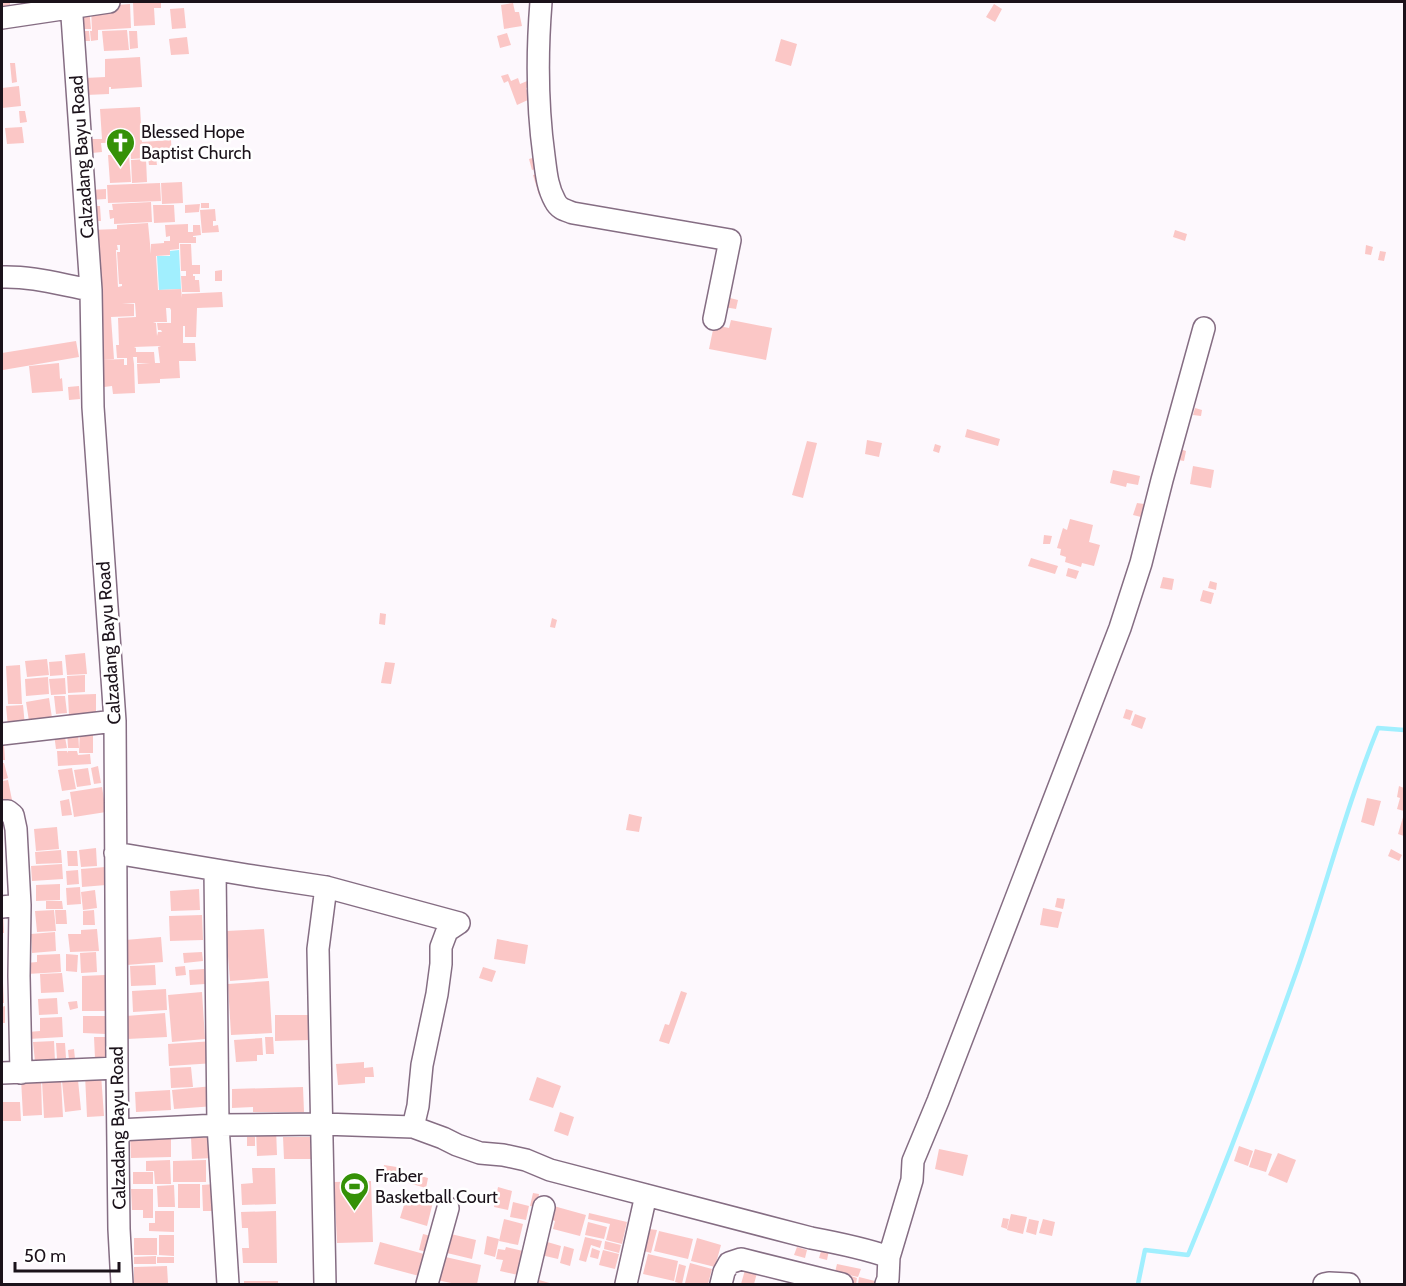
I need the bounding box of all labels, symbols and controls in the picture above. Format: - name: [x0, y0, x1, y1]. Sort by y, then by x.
- street label: Calzadang Bayu Road: [65, 75, 99, 239]
- place label: Blessed Hope Baptist Church: [141, 121, 251, 164]
- church icon: Blessed Hope Baptist Church: [104, 126, 136, 168]
- street label: Calzadang Bayu Road: [92, 561, 126, 725]
- street label: Calzadang Bayu Road: [106, 1046, 130, 1210]
- place label: Fraber Basketball Court: [375, 1165, 498, 1208]
- sports icon: Fraber Basketball Court: [338, 1170, 370, 1212]
- scale bar: [15, 1235, 118, 1273]
- text: 50 m: [24, 1245, 66, 1267]

